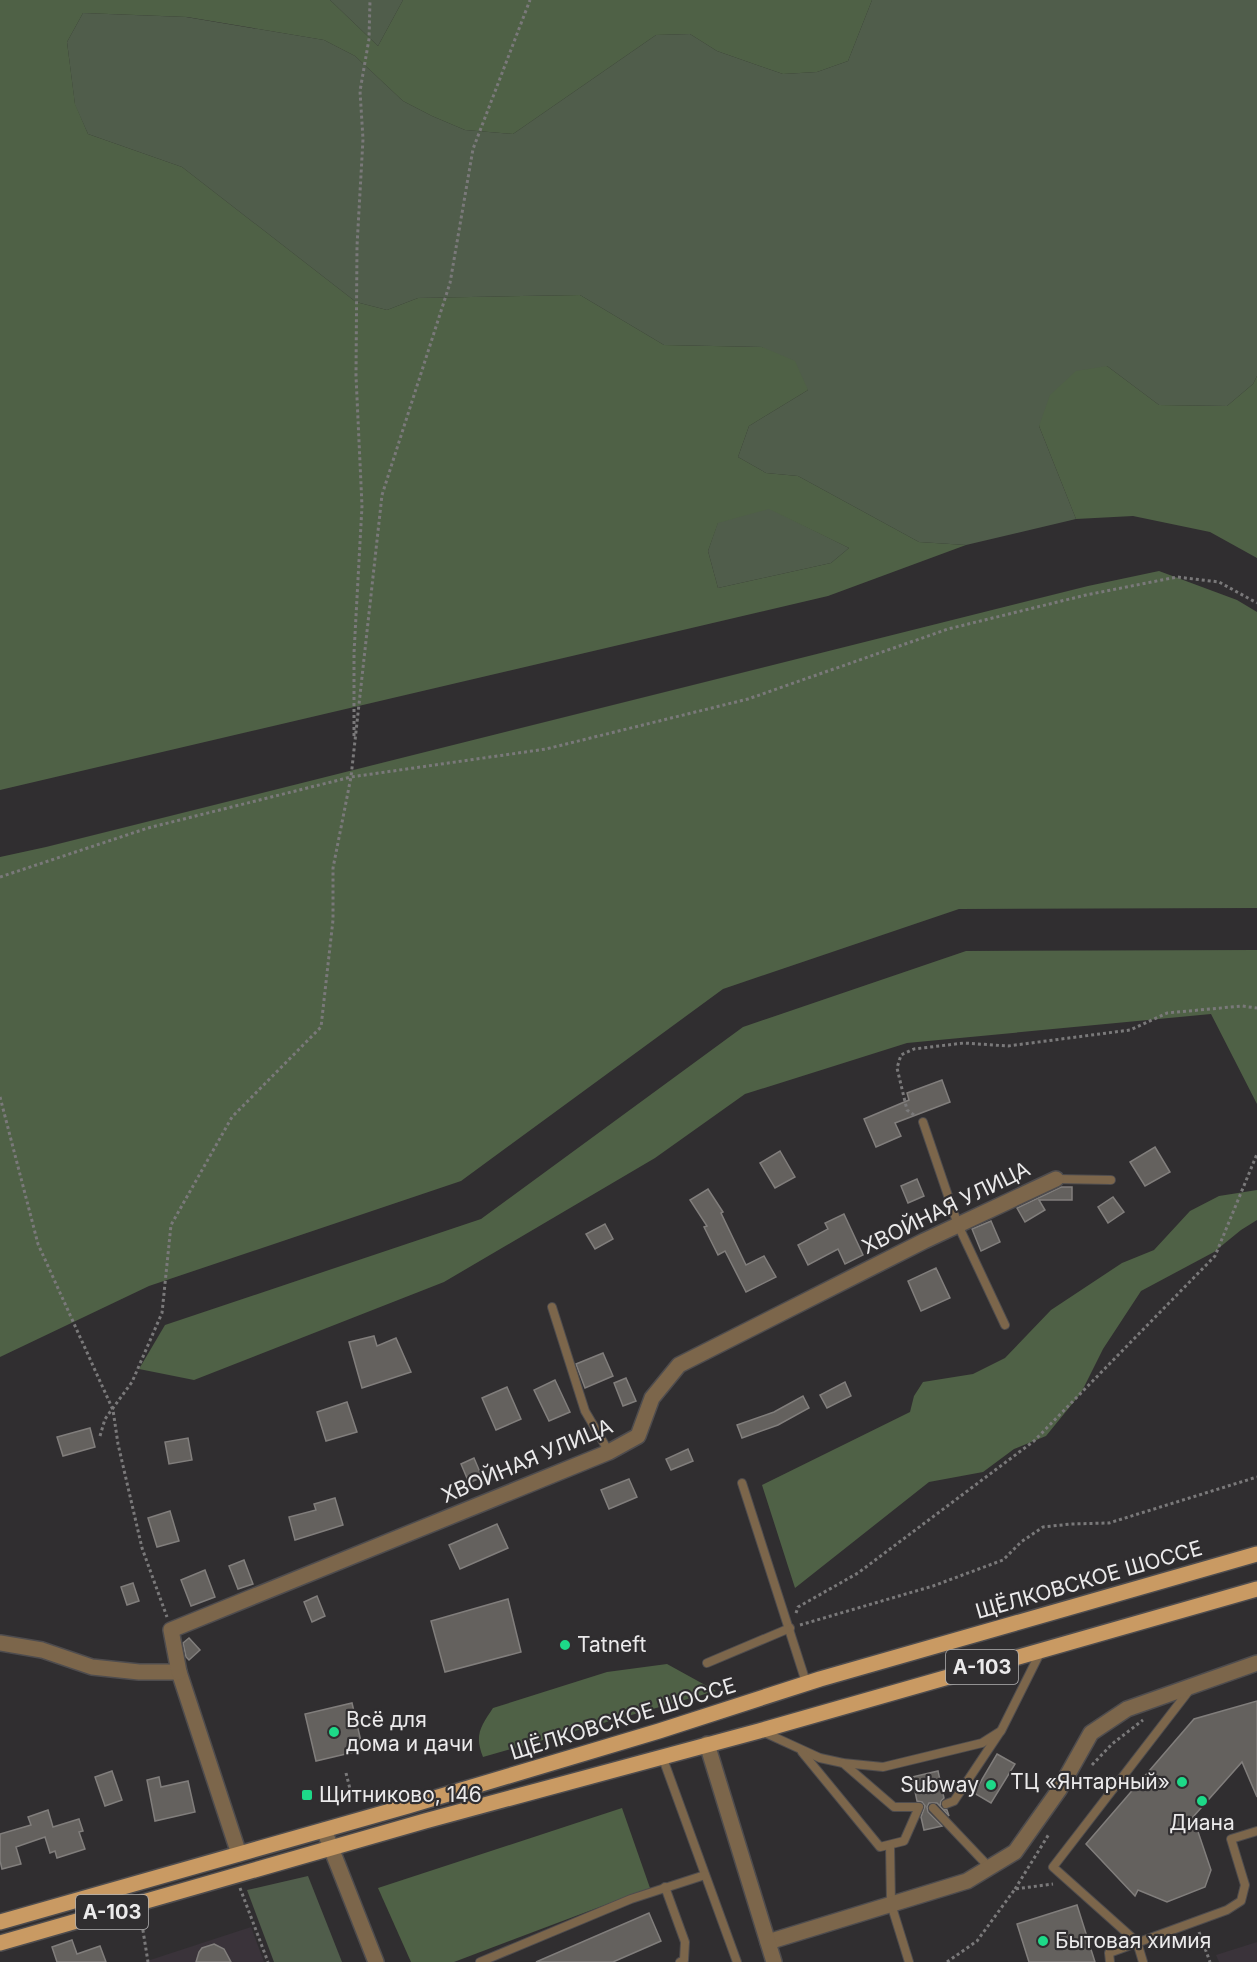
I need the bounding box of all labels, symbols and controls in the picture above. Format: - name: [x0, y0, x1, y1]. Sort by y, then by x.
- street label: ХВОЙНАЯ УЛИЦА: [857, 1155, 1034, 1259]
- street label: ХВОЙНАЯ УЛИЦА: [437, 1412, 616, 1508]
- street label: ЩЁЛКОВСКОЕ ШОССЕ: [972, 1534, 1205, 1624]
- place label: Tatneft: [577, 1632, 646, 1657]
- marker: Tatneft: [558, 1638, 572, 1652]
- road number: А-103: [946, 1650, 1018, 1684]
- street label: ЩЁЛКОВСКОЕ ШОССЕ: [507, 1671, 739, 1765]
- place label: Всё для дома и дачи: [346, 1707, 474, 1756]
- marker: Всё для дома и дачи: [327, 1725, 341, 1739]
- place label: ТЦ «Янтарный»: [1010, 1769, 1170, 1794]
- place label: Subway: [900, 1772, 979, 1797]
- marker: ТЦ «Янтарный»: [1175, 1775, 1189, 1789]
- marker: Subway: [984, 1778, 998, 1792]
- place label: Щитниково, 146: [319, 1782, 482, 1807]
- marker: Щитниково, 146: [300, 1788, 314, 1802]
- marker: Диана: [1195, 1794, 1209, 1808]
- place label: Диана: [1169, 1810, 1235, 1835]
- road number: А-103: [76, 1895, 148, 1929]
- place label: Бытовая химия: [1055, 1928, 1211, 1953]
- marker: Бытовая химия: [1036, 1934, 1050, 1948]

